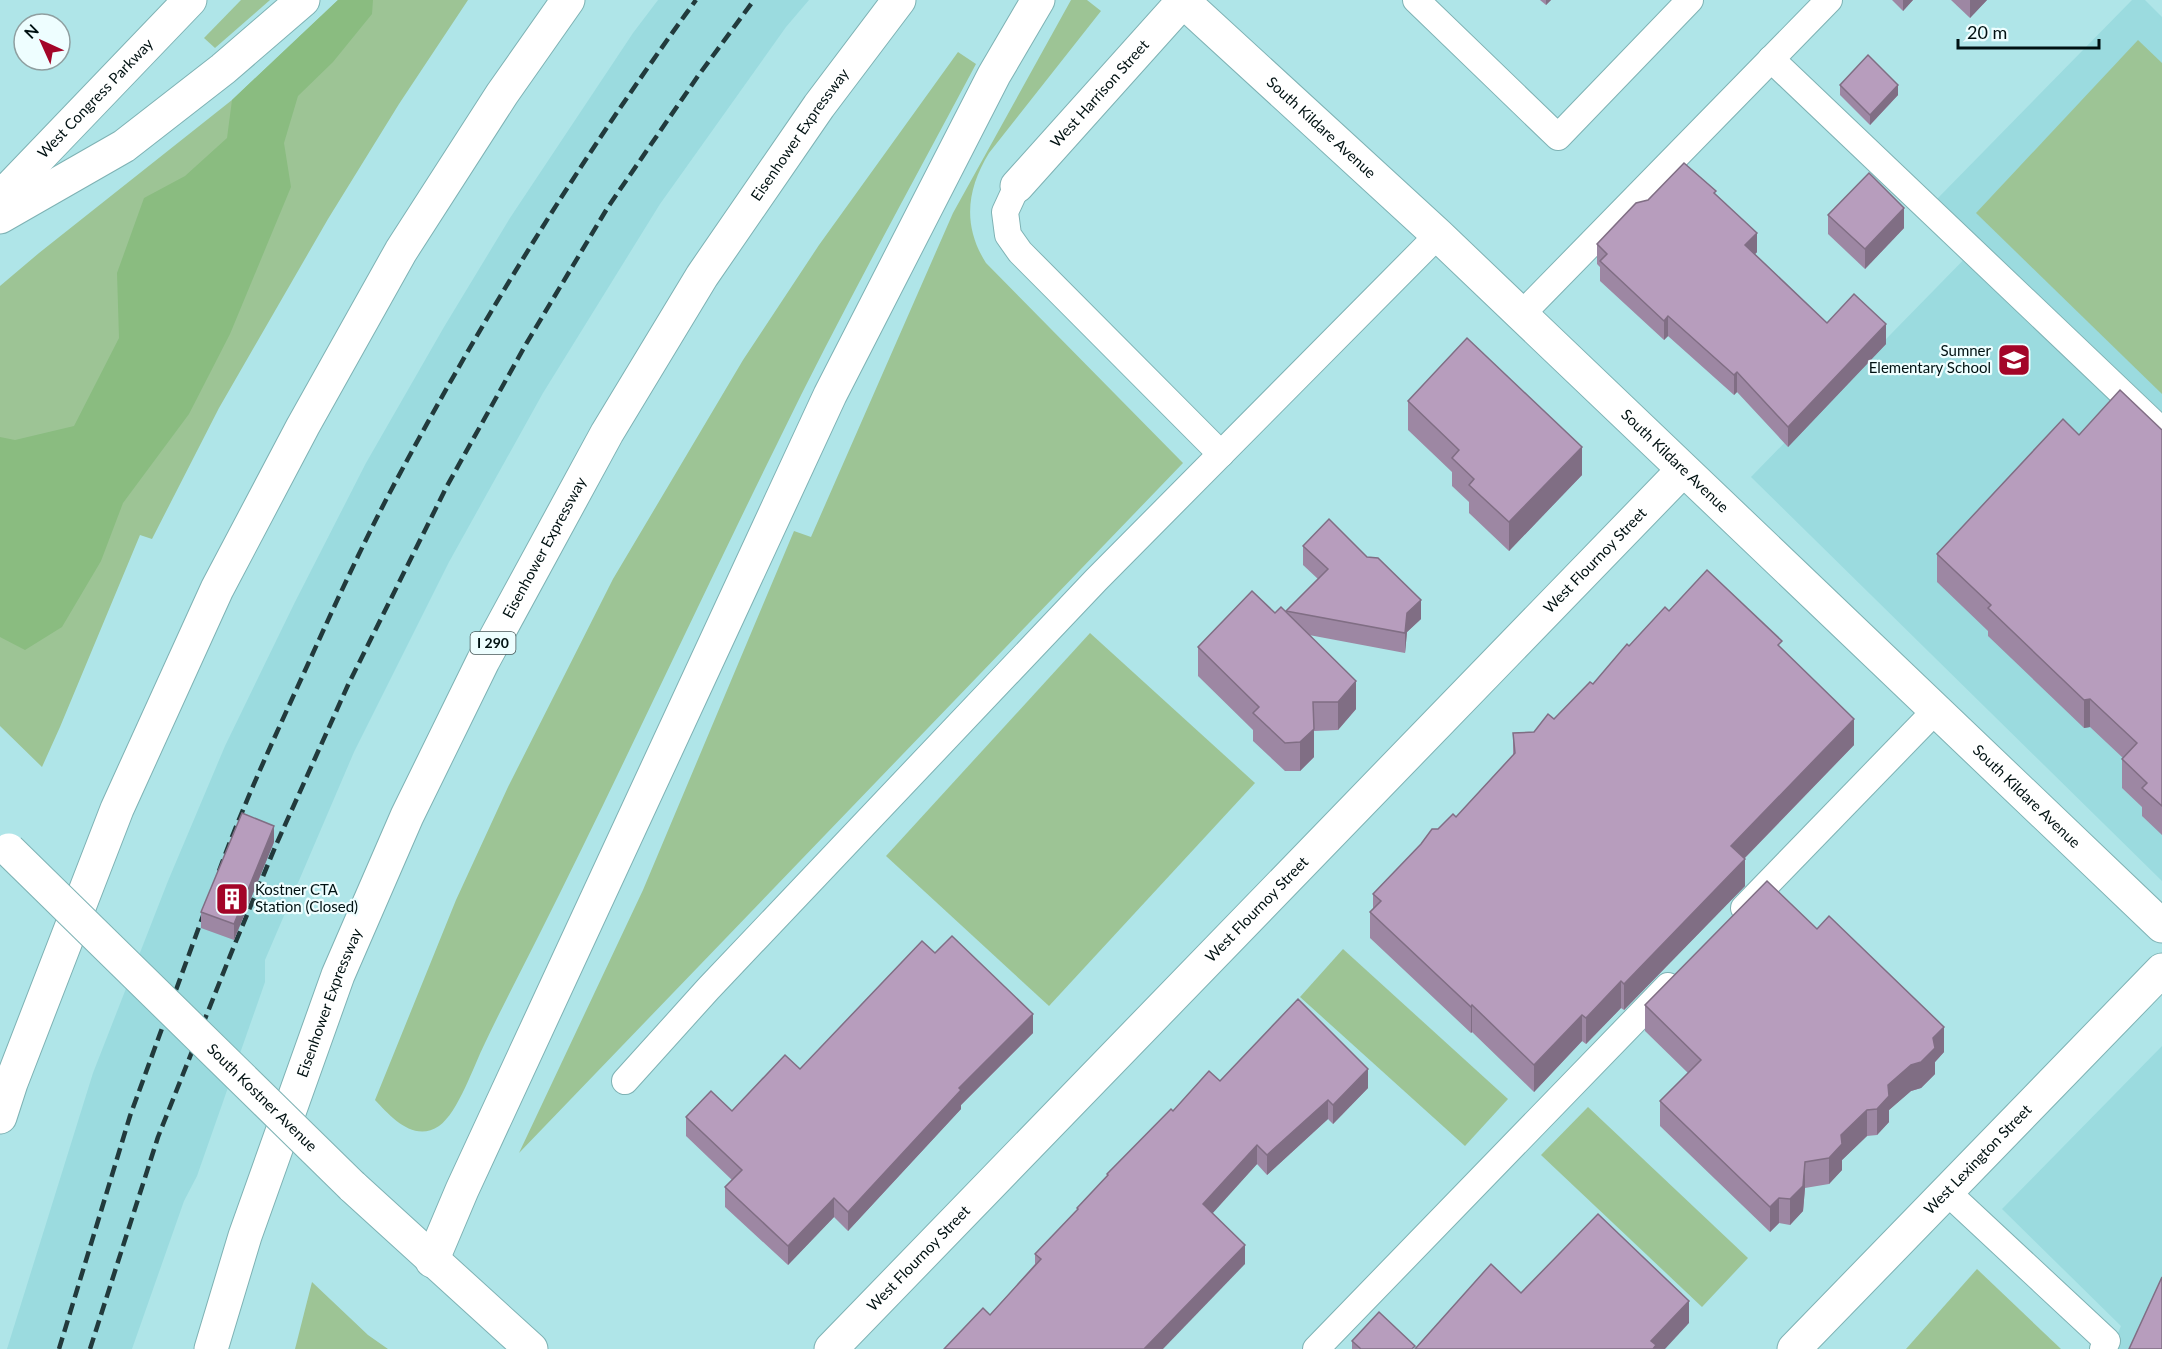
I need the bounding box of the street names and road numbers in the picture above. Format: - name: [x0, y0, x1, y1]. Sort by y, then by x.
- street label: West Congress Parkway: [33, 34, 157, 161]
- street label: West Harrison Street: [1046, 35, 1152, 151]
- street label: Eisenhower Expressway: [747, 64, 852, 204]
- street label: South Kildare Avenue: [1264, 72, 1380, 182]
- street label: South Kildare Avenue: [1618, 405, 1733, 516]
- street label: Eisenhower Expressway: [498, 473, 589, 621]
- street label: West Flournoy Street: [1539, 503, 1650, 616]
- road number: I 290: [470, 632, 516, 654]
- street label: South Kildare Avenue: [1970, 740, 2085, 851]
- street label: West Flournoy Street: [1201, 852, 1312, 965]
- street label: Eisenhower Expressway: [292, 925, 365, 1079]
- street label: South Kostner Avenue: [204, 1039, 321, 1155]
- street label: West Lexington Street: [1920, 1100, 2035, 1218]
- street label: West Flournoy Street: [863, 1201, 974, 1314]

